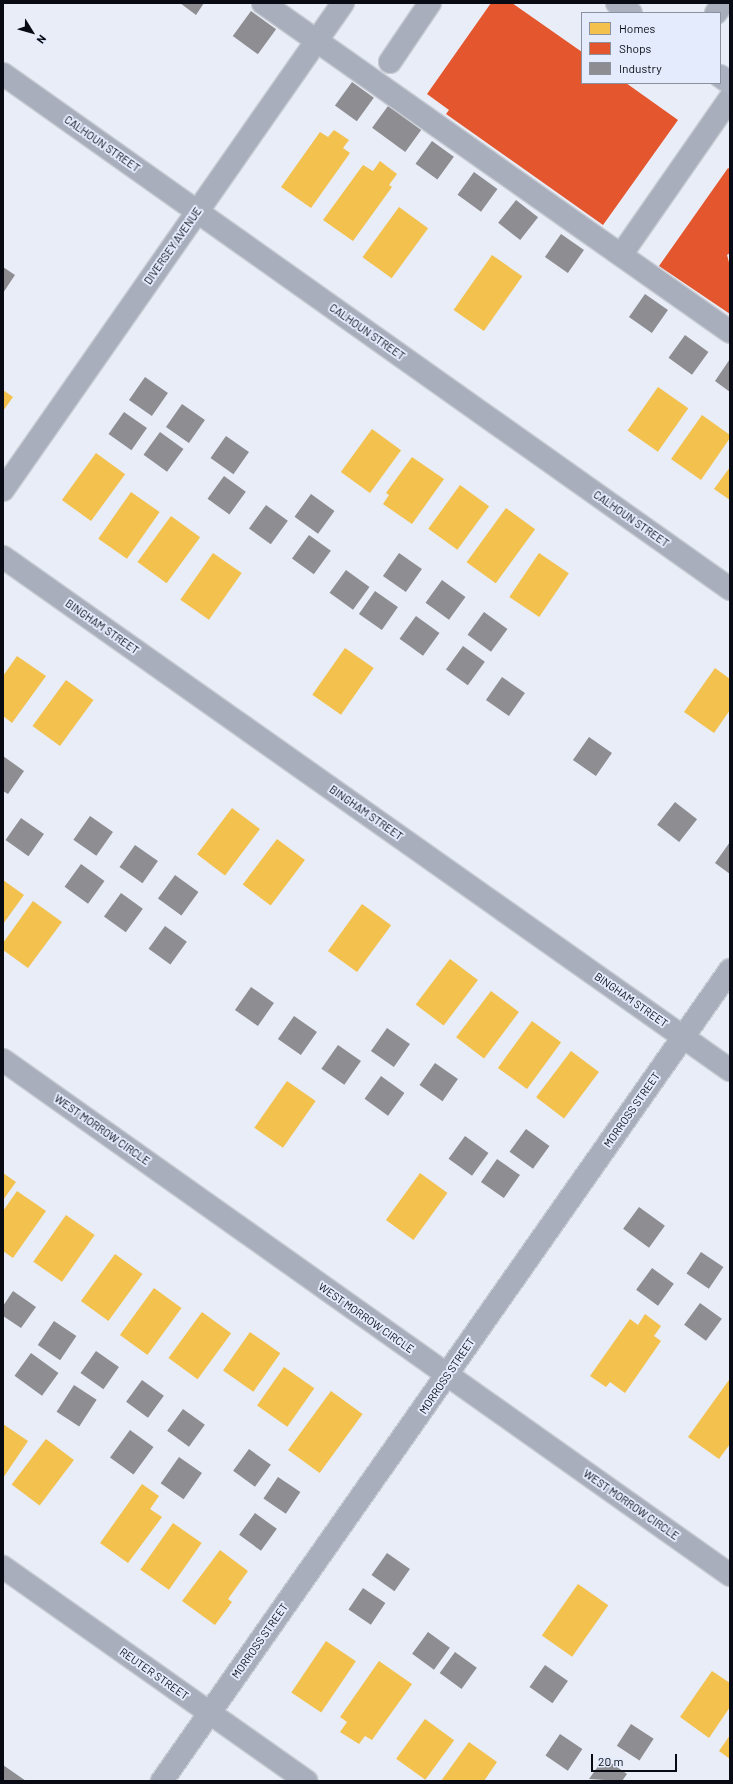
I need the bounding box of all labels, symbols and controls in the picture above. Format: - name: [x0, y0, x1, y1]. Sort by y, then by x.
- north arrow: [12, 12, 52, 52]
- legend: [581, 12, 721, 84]
- text: Homes: [619, 21, 655, 35]
- text: N: [35, 33, 49, 46]
- text: Shops: [619, 41, 651, 55]
- text: Industry: [619, 61, 662, 75]
- street label: CALHOUN STREET: [62, 113, 142, 175]
- street label: DIVERSEY AVENUE: [141, 205, 205, 287]
- street label: CALHOUN STREET: [327, 301, 407, 363]
- street label: CALHOUN STREET: [591, 488, 671, 550]
- street label: BINGHAM STREET: [63, 597, 141, 657]
- street label: BINGHAM STREET: [327, 783, 405, 843]
- street label: BINGHAM STREET: [592, 970, 670, 1030]
- street label: MORROSS STREET: [601, 1070, 663, 1150]
- street label: WEST MORROW CIRCLE: [52, 1092, 152, 1168]
- street label: WEST MORROW CIRCLE: [316, 1280, 416, 1356]
- street label: MORROSS STREET: [417, 1335, 477, 1417]
- street label: WEST MORROW CIRCLE: [581, 1467, 681, 1543]
- street label: MORROSS STREET: [229, 1601, 291, 1681]
- street label: REUTER STREET: [117, 1645, 191, 1703]
- scale bar: [593, 1746, 679, 1772]
- text: 20 m: [598, 1754, 624, 1768]

